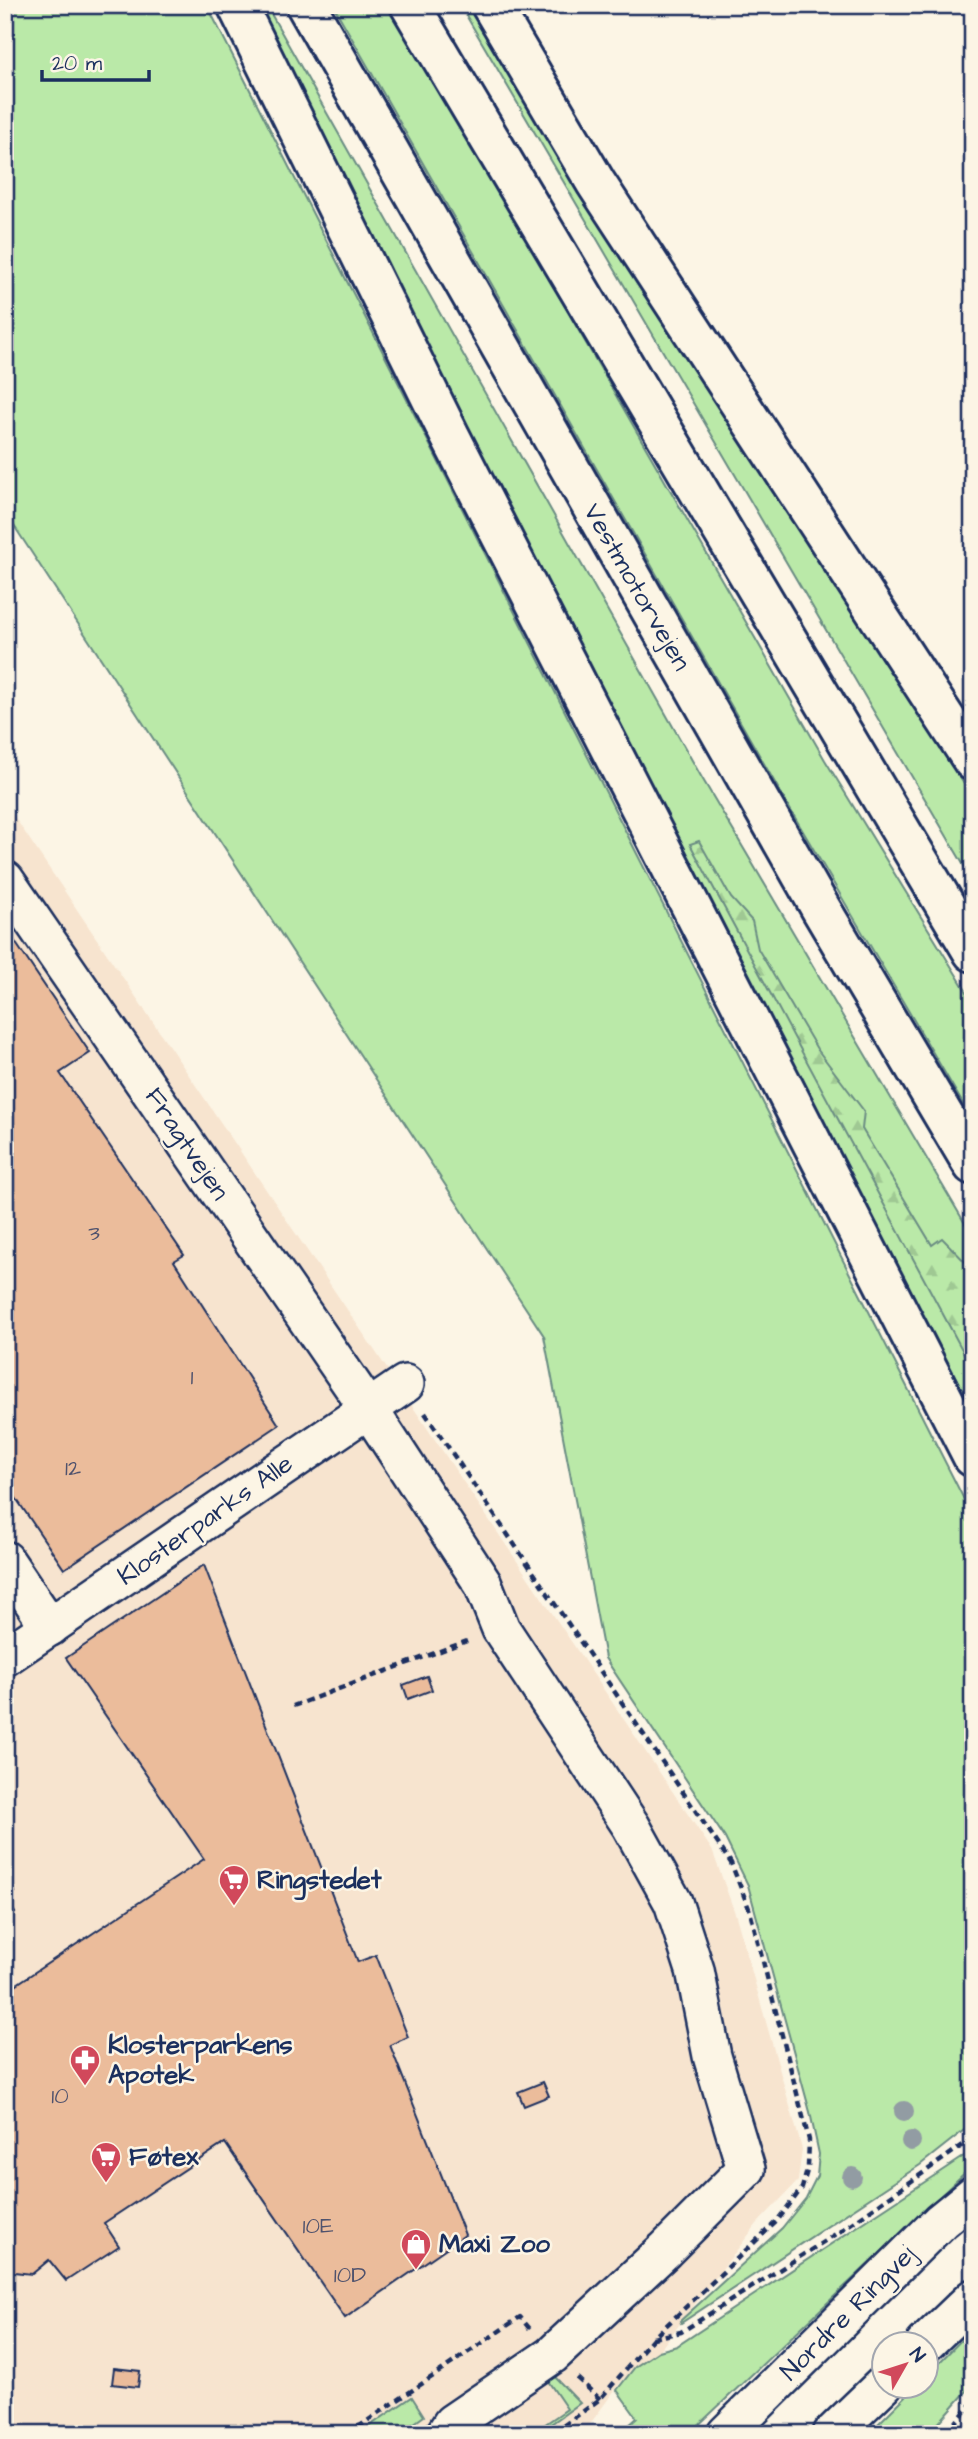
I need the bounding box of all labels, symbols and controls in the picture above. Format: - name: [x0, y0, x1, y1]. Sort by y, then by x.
- scale bar: [42, 38, 149, 82]
- text: 20 m: [52, 49, 103, 78]
- street label: Vestmotorvejen: [575, 497, 699, 677]
- street label: Fragtvejen: [134, 1081, 238, 1209]
- house number: 3: [88, 1217, 100, 1249]
- house number: 1: [191, 1361, 194, 1393]
- street label: Klosterparks Alle: [110, 1446, 300, 1594]
- house number: 12: [65, 1452, 81, 1484]
- place label: Ringstedet: [257, 1862, 382, 1901]
- supermarket icon: Ringstedet: [217, 1863, 251, 1907]
- place label: Klosterparkens Apotek: [108, 2027, 293, 2093]
- pharmacy icon: Klosterparkens Apotek: [68, 2043, 102, 2087]
- house number: 10: [51, 2080, 69, 2112]
- place label: Føtex: [129, 2139, 199, 2175]
- supermarket icon: Føtex: [89, 2140, 123, 2184]
- house number: 10E: [302, 2210, 334, 2242]
- place label: Maxi Zoo: [439, 2226, 550, 2262]
- shop icon: Maxi Zoo: [399, 2227, 433, 2271]
- street label: Nordre Ringvej: [774, 2239, 922, 2387]
- house number: 10D: [334, 2259, 366, 2291]
- north arrow: [870, 2330, 940, 2400]

